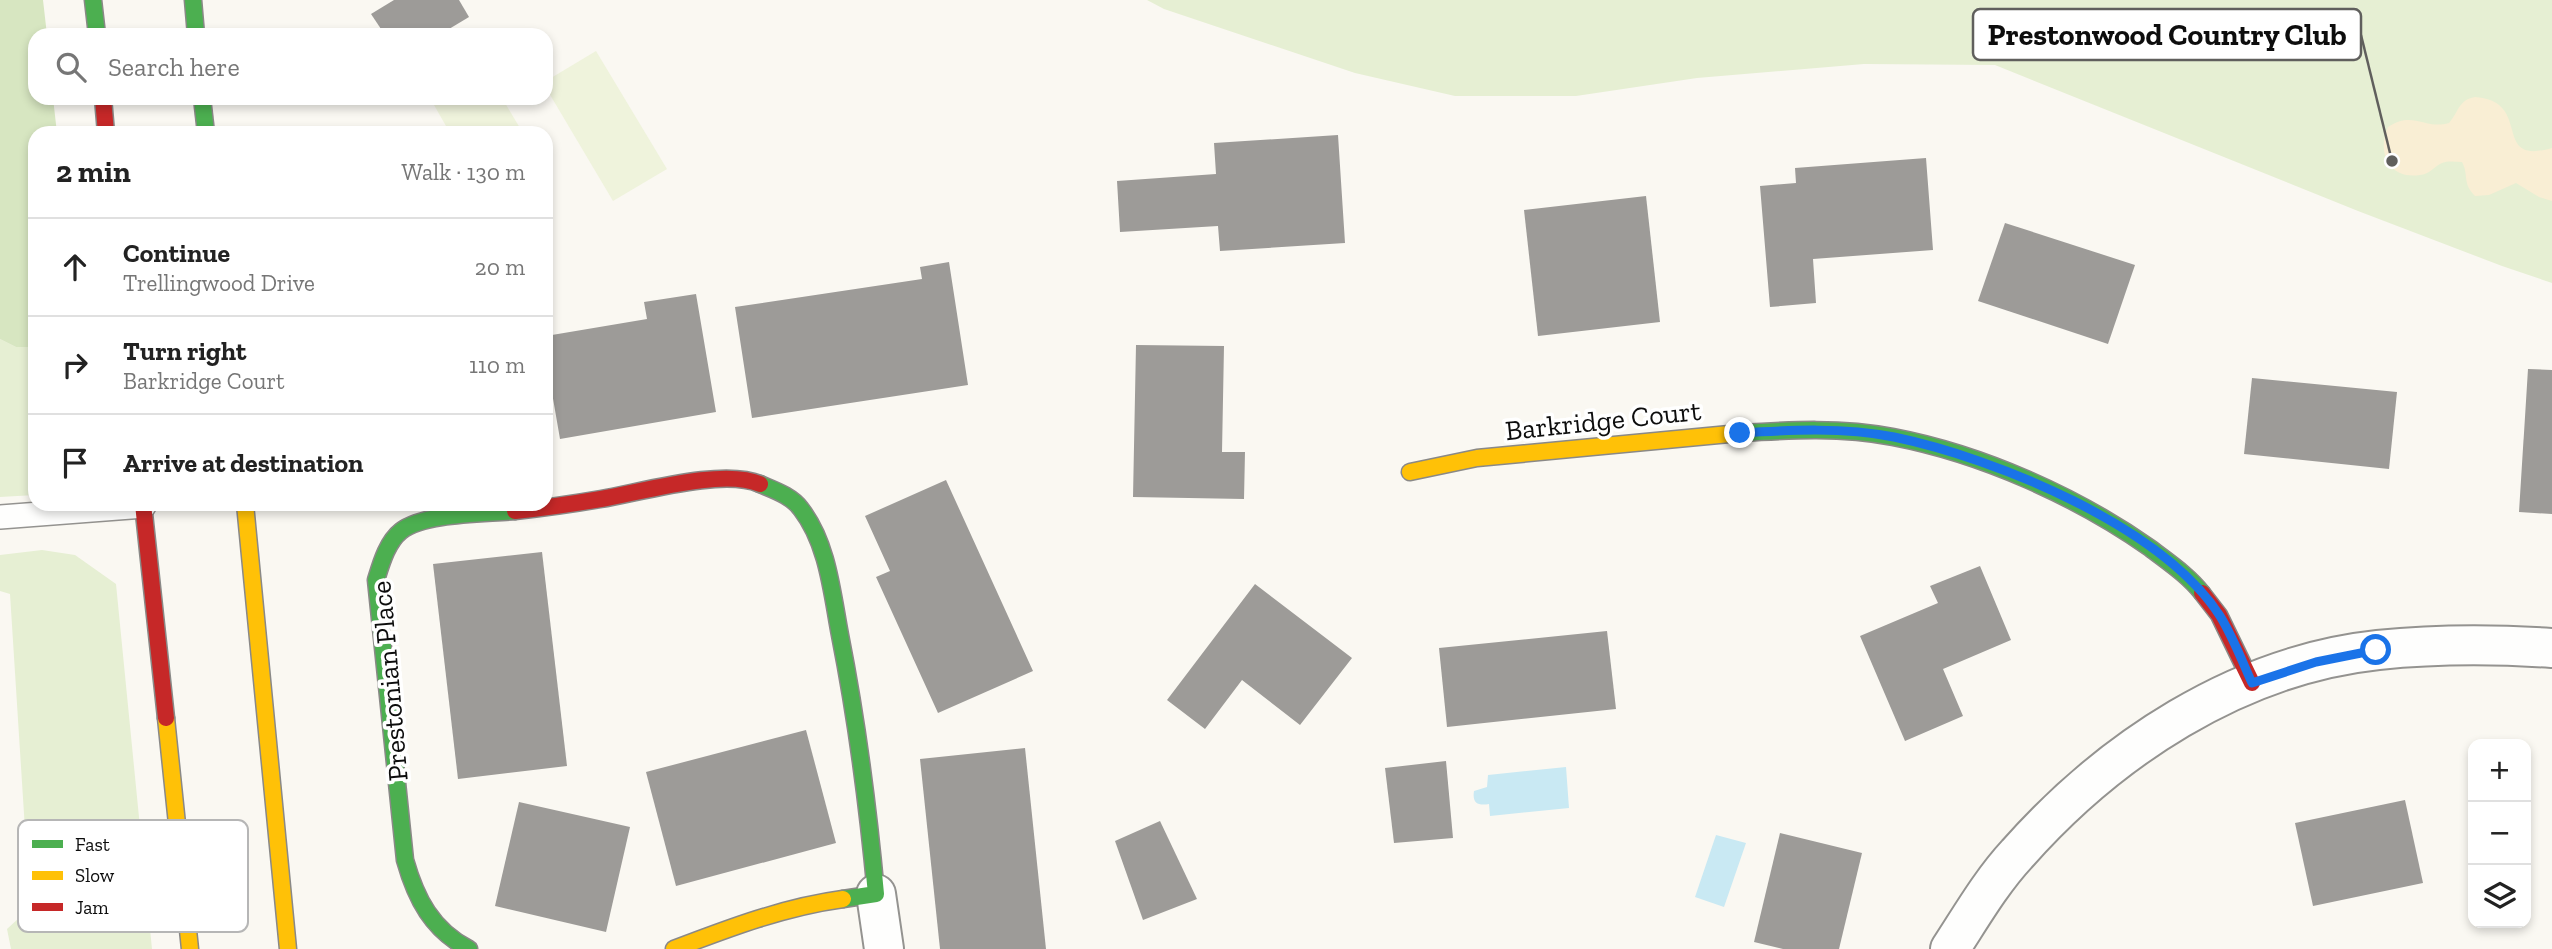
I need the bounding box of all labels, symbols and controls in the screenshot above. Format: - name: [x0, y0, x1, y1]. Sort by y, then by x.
- callout: Prestonwood Country Club: [1973, 9, 2361, 60]
- text: Prestonwood Country Club: [1987, 17, 2347, 53]
- search box: [28, 28, 553, 105]
- icon: search: [52, 48, 90, 86]
- text: Search here: [108, 51, 240, 83]
- text: 2 min: [56, 154, 131, 190]
- text: Walk · 130 m: [401, 158, 525, 186]
- text: Continue: [123, 237, 230, 269]
- icon: ahead: [56, 248, 94, 286]
- text: 20 m: [475, 253, 525, 281]
- text: Trellingwood Drive: [123, 269, 315, 297]
- text: Turn right: [123, 335, 246, 367]
- icon: right: [56, 346, 94, 384]
- text: 110 m: [469, 351, 525, 379]
- text: Barkridge Court: [123, 367, 285, 395]
- street label: Barkridge Court: [1503, 394, 1703, 447]
- route end: [1724, 417, 1755, 448]
- icon: arrive: [56, 444, 94, 482]
- text: Arrive at destination: [123, 447, 363, 479]
- street label: Prestonian Place: [364, 579, 415, 782]
- route start: [2360, 634, 2391, 665]
- map controls: [2468, 739, 2531, 928]
- button: +: [2468, 739, 2531, 802]
- button: −: [2468, 802, 2531, 865]
- legend: [18, 820, 248, 932]
- text: Fast: [75, 833, 110, 856]
- text: Slow: [75, 864, 115, 887]
- button: layers: [2468, 865, 2531, 928]
- text: Jam: [75, 896, 109, 919]

